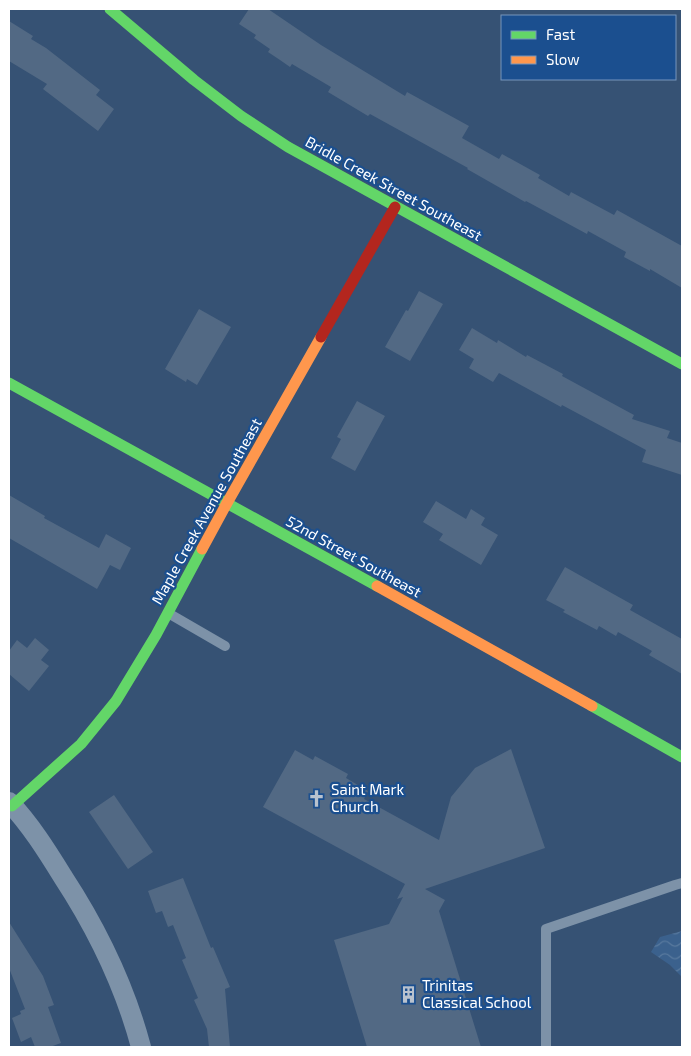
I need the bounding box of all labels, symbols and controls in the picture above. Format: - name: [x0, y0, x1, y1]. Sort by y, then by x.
- legend: [501, 15, 676, 80]
- text: Fast: [546, 25, 576, 43]
- text: Slow: [546, 50, 580, 68]
- street label: Bridle Creek Street Southeast: [302, 132, 486, 244]
- street label: Maple Creek Avenue Southeast: [147, 415, 265, 607]
- street label: 52nd Street Southeast: [283, 511, 425, 601]
- place label: Saint Mark Church: [331, 780, 405, 815]
- church icon: Saint Mark Church: [307, 788, 327, 808]
- place label: Trinitas Classical School: [422, 976, 532, 1011]
- building icon: Trinitas Classical School: [398, 984, 418, 1004]

